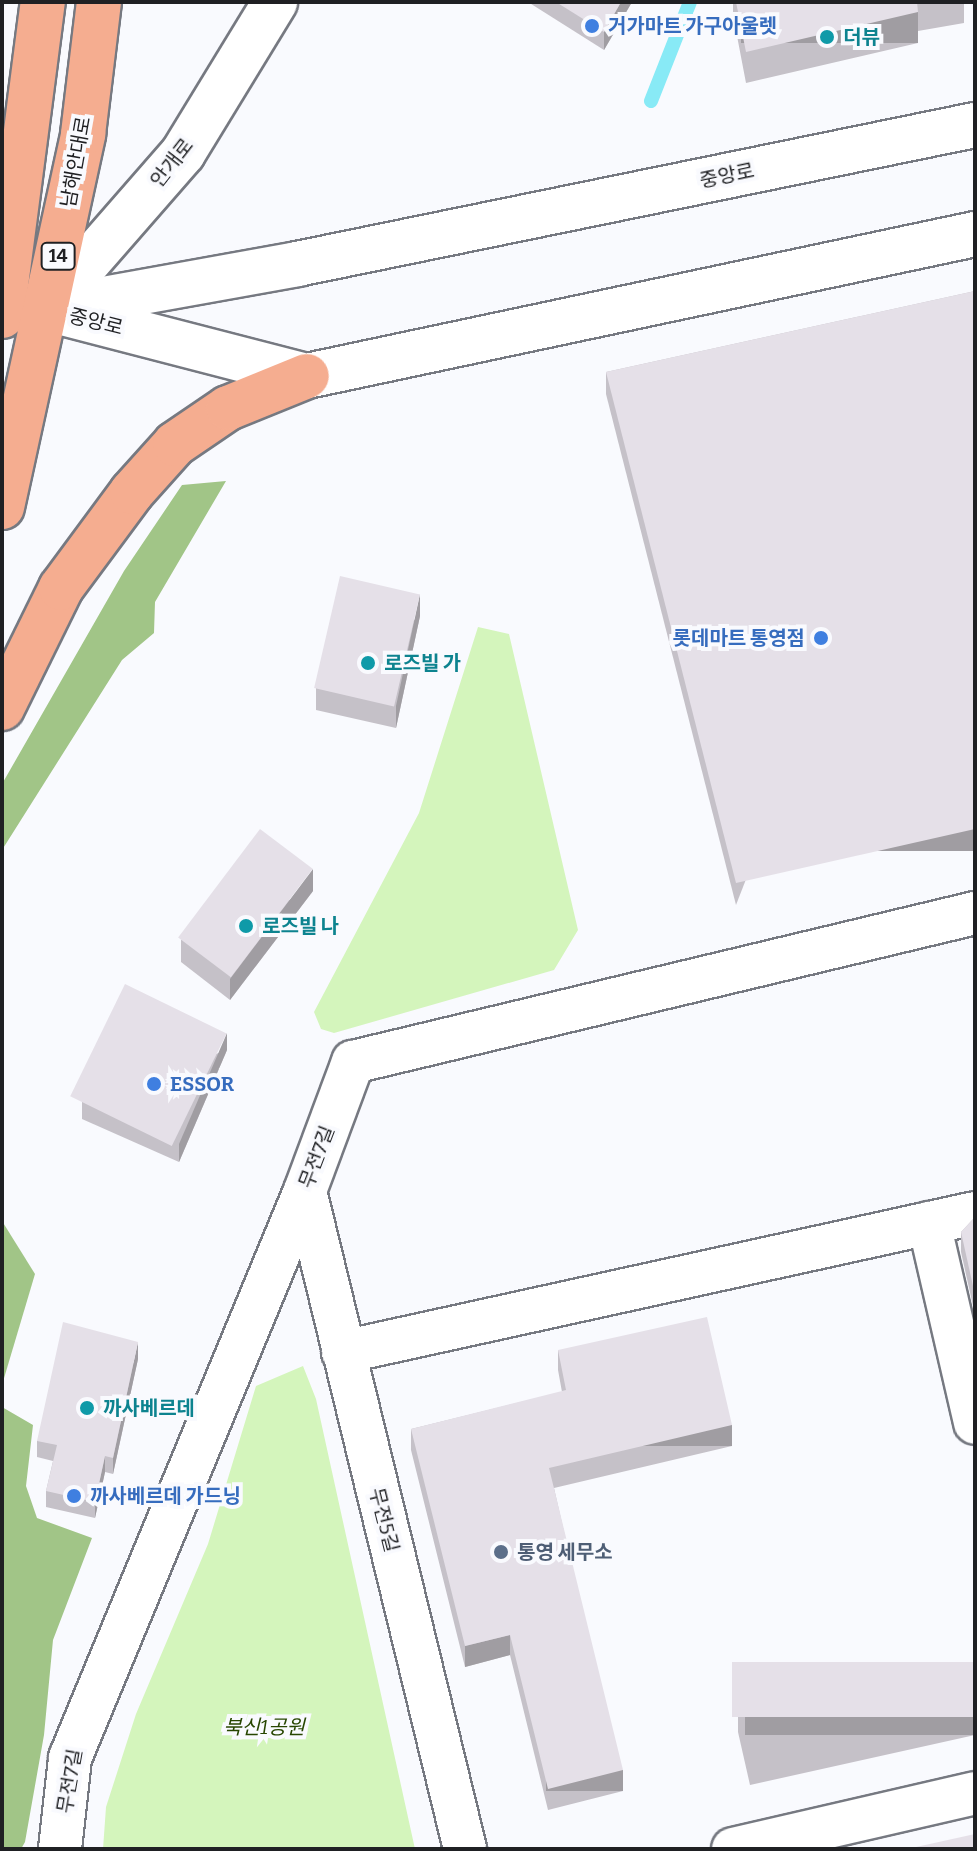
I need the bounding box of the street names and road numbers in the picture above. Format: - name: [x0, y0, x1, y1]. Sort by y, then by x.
- street label: 남해안대로: [56, 115, 96, 209]
- street label: 안개로: [146, 134, 198, 192]
- street label: 중앙로: [698, 159, 756, 193]
- road number: 14: [40, 242, 76, 270]
- street label: 중앙로: [66, 304, 126, 340]
- street label: 무전7길: [294, 1122, 340, 1192]
- street label: 무전5길: [364, 1485, 404, 1555]
- street label: 무전7길: [53, 1747, 87, 1815]

